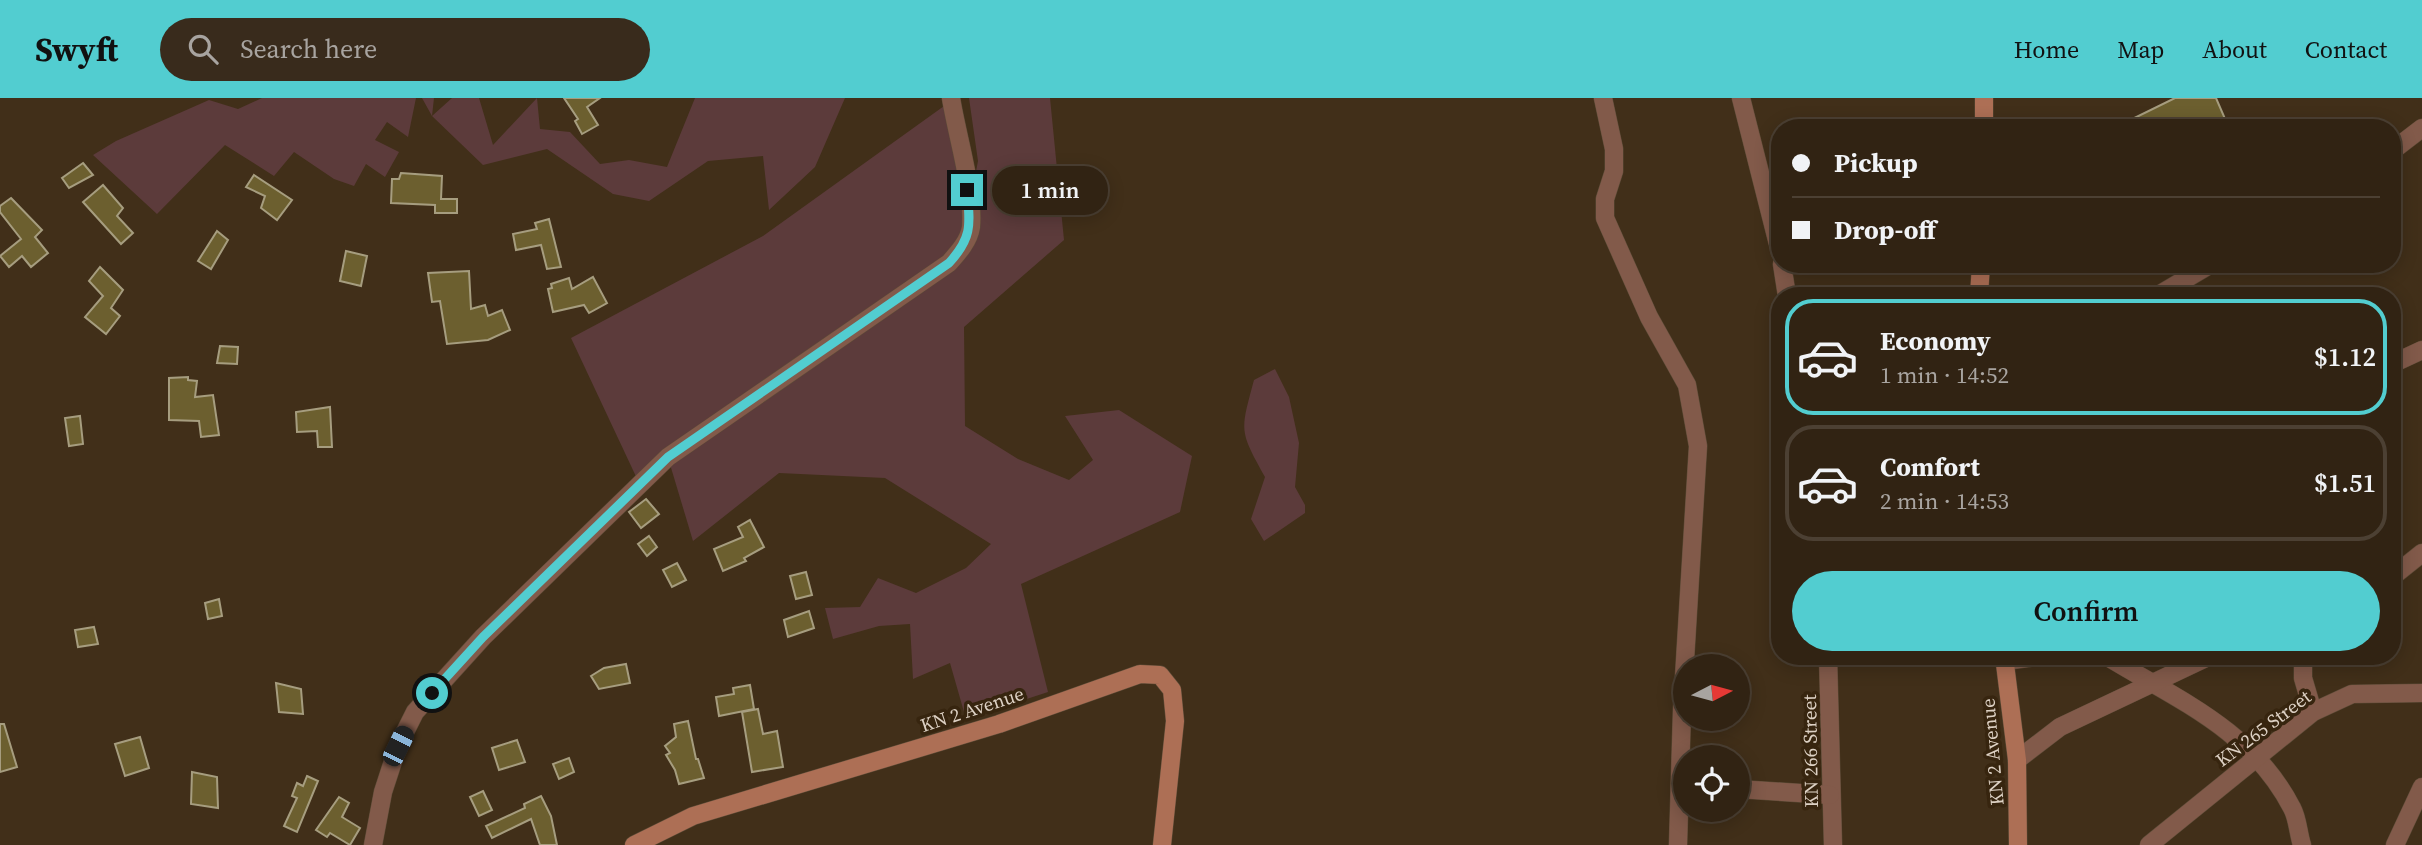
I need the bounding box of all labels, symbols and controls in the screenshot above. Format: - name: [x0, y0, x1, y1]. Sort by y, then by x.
- search box: [160, 18, 650, 81]
- text: Swyft: [35, 27, 118, 72]
- icon: search: [184, 30, 222, 68]
- text: Search here: [240, 31, 377, 67]
- text: Home: [2014, 33, 2079, 66]
- text: Map: [2117, 33, 2164, 66]
- text: About: [2202, 33, 2267, 66]
- text: Contact: [2305, 33, 2387, 66]
- text: Pickup: [1834, 145, 1918, 181]
- callout: 1 min: [992, 166, 1107, 214]
- route end: [951, 174, 983, 206]
- text: 1 min: [1020, 174, 1080, 206]
- text: Drop-off: [1834, 212, 1936, 248]
- text: Economy: [1880, 323, 1991, 359]
- icon: car: [1796, 326, 1859, 389]
- text: $1.12: [2314, 339, 2376, 375]
- text: 1 min · 14:52: [1880, 359, 2009, 391]
- text: Comfort: [1880, 449, 1980, 485]
- icon: car: [1796, 452, 1859, 515]
- text: $1.51: [2314, 465, 2376, 501]
- text: 2 min · 14:53: [1880, 485, 2009, 517]
- button: Confirm: [1792, 571, 2380, 651]
- north arrow: [1673, 654, 1750, 732]
- map controls: [1673, 654, 1750, 822]
- route start: [416, 677, 448, 709]
- street label: KN 2 Avenue: [917, 680, 1027, 738]
- street label: KN 265 Street: [2210, 683, 2317, 772]
- street label: KN 266 Street: [1796, 693, 1824, 808]
- street label: KN 2 Avenue: [1974, 697, 2010, 807]
- car: [380, 723, 417, 769]
- button: locate: [1673, 745, 1750, 822]

